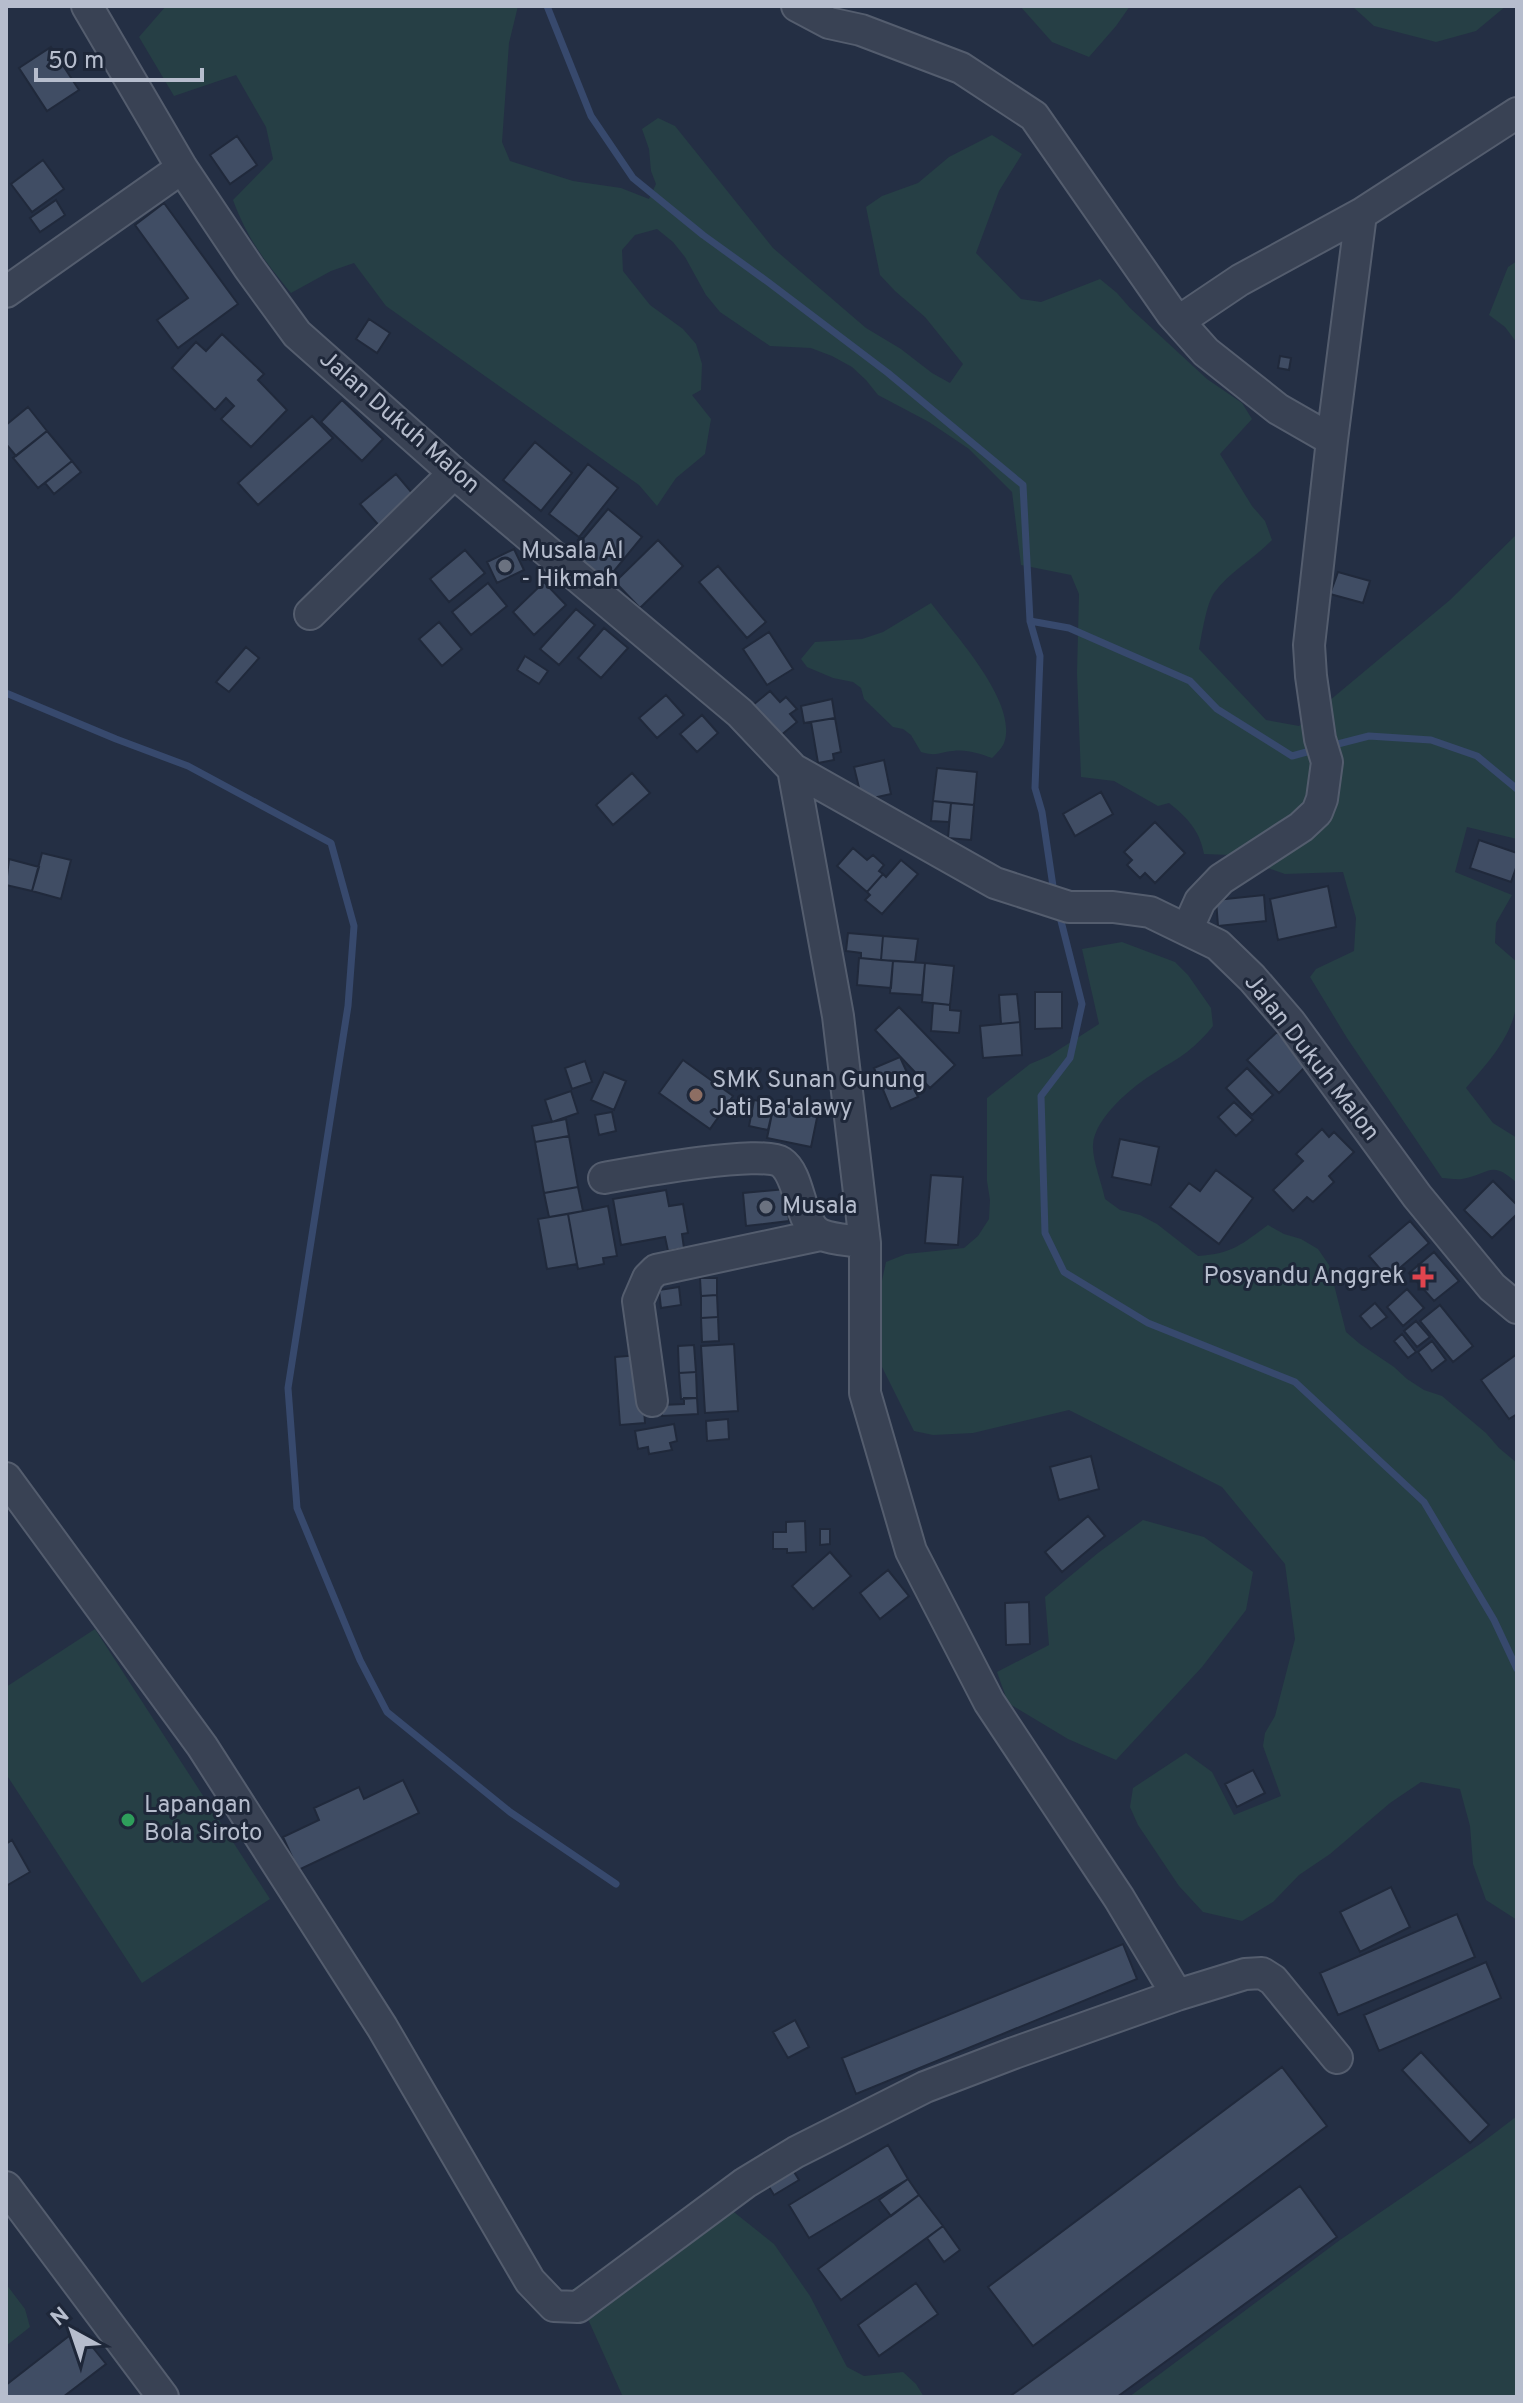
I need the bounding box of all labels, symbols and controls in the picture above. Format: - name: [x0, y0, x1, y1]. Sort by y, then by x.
- scale bar: [36, 32, 202, 82]
- text: 50 m: [48, 47, 104, 77]
- street label: Jalan Dukuh Malon: [312, 345, 486, 501]
- place label: Musala Al - Hikmah: [521, 537, 624, 595]
- marker: Musala Al - Hikmah: [496, 557, 514, 575]
- street label: Jalan Dukuh Malon: [1237, 969, 1385, 1147]
- place label: SMK Sunan Gunung Jati Ba'alawy: [712, 1066, 926, 1124]
- marker: SMK Sunan Gunung Jati Ba'alawy: [687, 1086, 705, 1104]
- place label: Musala: [782, 1192, 857, 1222]
- marker: Musala: [757, 1198, 775, 1216]
- place label: Posyandu Anggrek: [1203, 1262, 1405, 1292]
- marker: Posyandu Anggrek: [1412, 1266, 1434, 1288]
- place label: Lapangan Bola Siroto: [144, 1791, 263, 1849]
- marker: Lapangan Bola Siroto: [119, 1811, 137, 1829]
- north arrow: [32, 2291, 112, 2371]
- text: N: [46, 2302, 75, 2333]

